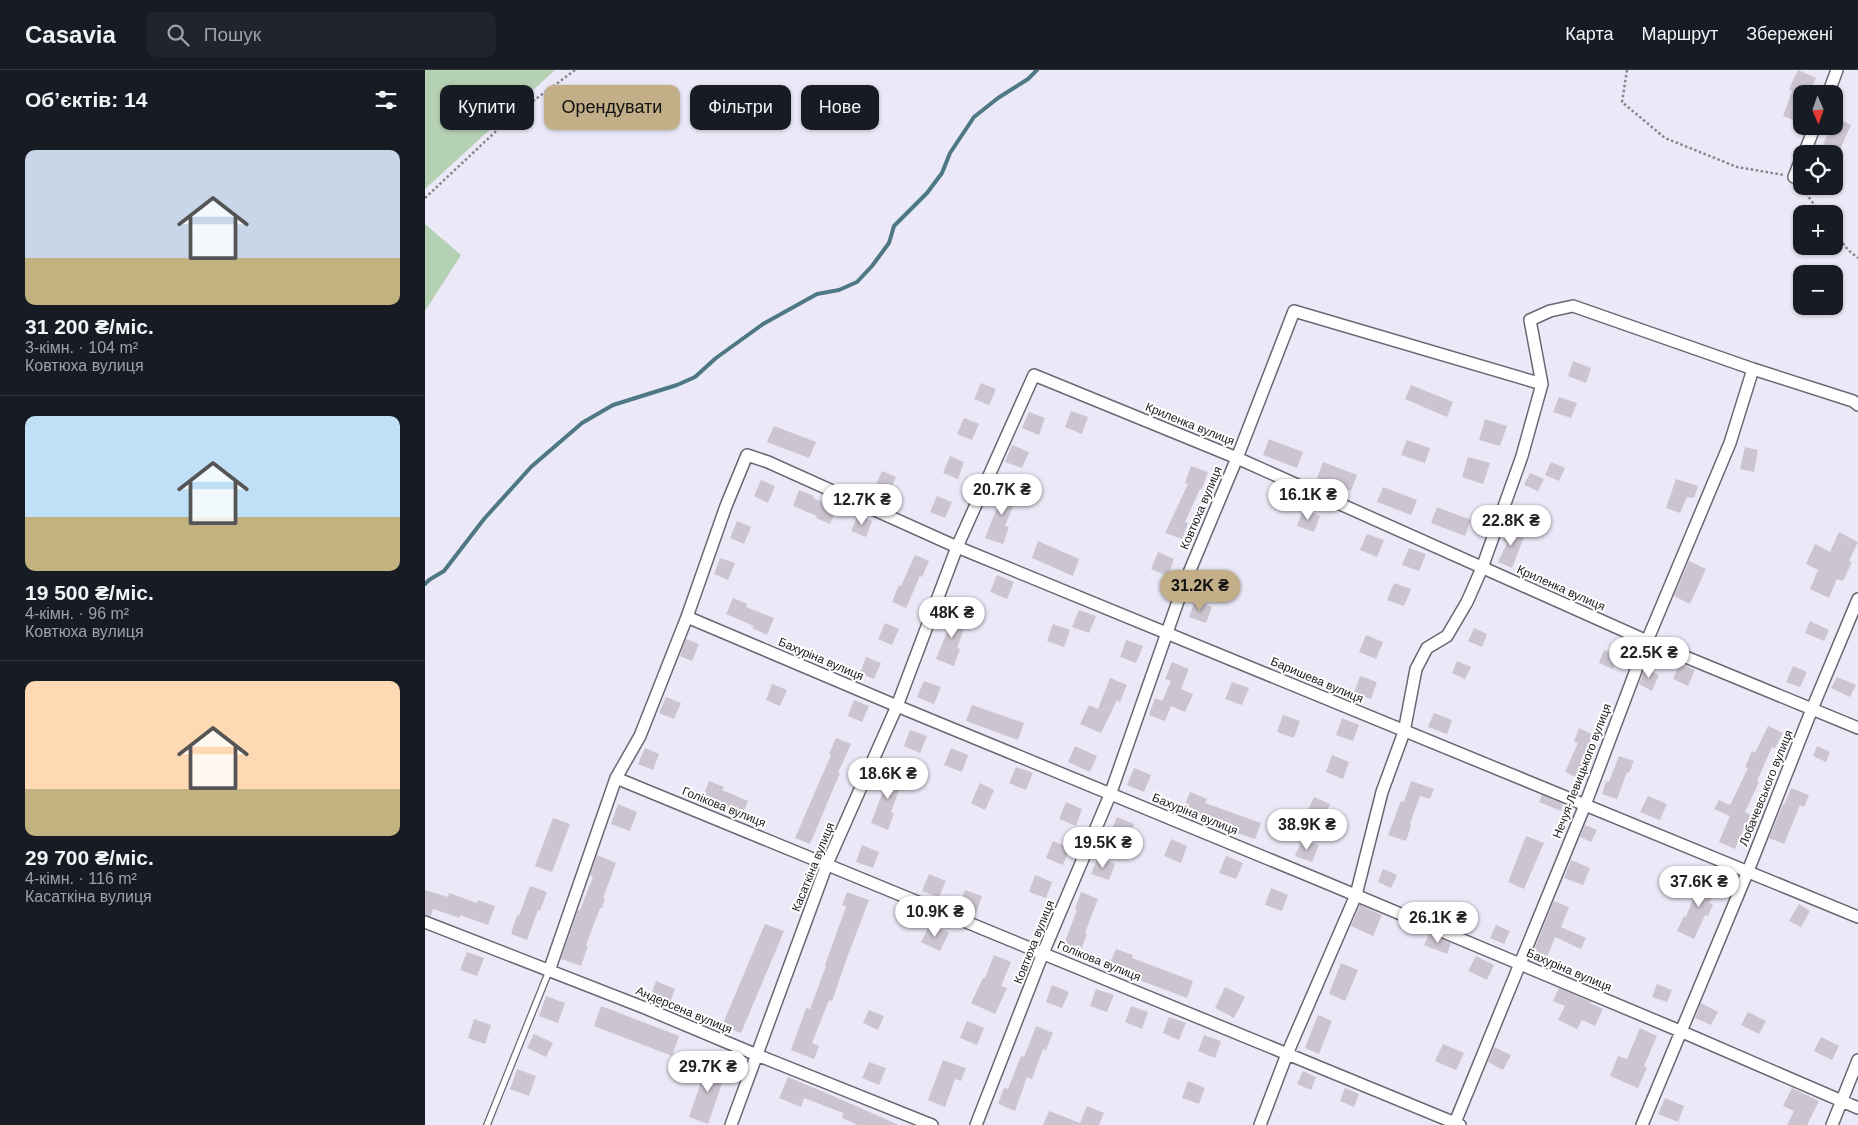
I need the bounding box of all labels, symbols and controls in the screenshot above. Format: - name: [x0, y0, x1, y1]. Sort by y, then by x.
- search box: [146, 12, 496, 57]
- text: Casavia: [25, 21, 116, 48]
- icon: search: [164, 21, 192, 49]
- text: Пошук: [204, 24, 261, 45]
- text: Карта: [1565, 24, 1613, 44]
- text: Маршрут: [1641, 24, 1718, 44]
- text: Збережені: [1746, 24, 1833, 44]
- chip: Купити: [440, 85, 534, 130]
- chip: Орендувати: [544, 85, 680, 130]
- chip: Фільтри: [690, 85, 791, 130]
- chip: Нове: [801, 85, 879, 130]
- north arrow: [1793, 85, 1843, 135]
- map controls: [1793, 85, 1843, 315]
- icon: filters: [372, 86, 400, 114]
- text: Об’єктів: 14: [25, 88, 147, 111]
- button: locate: [1793, 145, 1843, 195]
- icon: home: [168, 183, 258, 273]
- button: +: [1793, 205, 1843, 255]
- button: −: [1793, 265, 1843, 315]
- text: 31 200 ₴/міс.: [25, 315, 154, 338]
- text: 3-кімн. · 104 m²: [25, 339, 138, 356]
- text: Ковтюха вулиця: [25, 357, 144, 374]
- street label: Криленка вулиця: [1143, 400, 1237, 448]
- icon: home: [168, 448, 258, 538]
- street label: Ковтюха вулиця: [1177, 464, 1225, 552]
- pin: 20.7K ₴: [956, 474, 1048, 516]
- pin: 16.1K ₴: [1262, 478, 1354, 521]
- text: 20.7K ₴: [973, 481, 1031, 498]
- pin: 12.7K ₴: [816, 484, 908, 526]
- text: 16.1K ₴: [1279, 486, 1337, 503]
- text: 12.7K ₴: [833, 491, 891, 508]
- pin: 22.8K ₴: [1465, 504, 1557, 547]
- text: 22.8K ₴: [1482, 512, 1540, 529]
- street label: Криленка вулиця: [1515, 562, 1607, 614]
- pin: 31.2K ₴: [1154, 570, 1246, 612]
- text: 31.2K ₴: [1171, 577, 1229, 594]
- text: 19 500 ₴/міс.: [25, 581, 154, 604]
- pin: 48K ₴: [917, 596, 987, 639]
- text: 48K ₴: [930, 604, 974, 621]
- text: 4-кімн. · 96 m²: [25, 605, 129, 622]
- text: Ковтюха вулиця: [25, 623, 144, 640]
- street label: Бахуріна вулиця: [776, 635, 866, 683]
- pin: 22.5K ₴: [1603, 636, 1695, 679]
- text: 22.5K ₴: [1620, 644, 1678, 661]
- street label: Баришева вулиця: [1269, 654, 1365, 706]
- street label: Нечуя-Левицького вулиця: [1550, 702, 1614, 840]
- icon: home: [168, 713, 258, 803]
- street label: Лобачевського вулиця: [1736, 728, 1796, 848]
- pin: 18.6K ₴: [842, 758, 934, 800]
- text: 18.6K ₴: [859, 765, 917, 782]
- street label: Голікова вулиця: [680, 784, 768, 830]
- street label: Бахуріна вулиця: [1150, 790, 1240, 838]
- pin: 38.9K ₴: [1261, 808, 1353, 851]
- text: 38.9K ₴: [1278, 816, 1336, 833]
- street label: Касаткіна вулиця: [789, 820, 837, 914]
- pin: 19.5K ₴: [1057, 826, 1149, 869]
- text: 19.5K ₴: [1074, 834, 1132, 851]
- text: 29 700 ₴/міс.: [25, 846, 154, 869]
- pin: 37.6K ₴: [1653, 866, 1745, 908]
- text: 4-кімн. · 116 m²: [25, 870, 137, 887]
- text: 37.6K ₴: [1670, 873, 1728, 890]
- text: Касаткіна вулиця: [25, 888, 152, 905]
- pin: 10.9K ₴: [889, 896, 981, 938]
- street label: Ковтюха вулиця: [1011, 898, 1057, 986]
- pin: 26.1K ₴: [1392, 902, 1484, 944]
- text: 10.9K ₴: [906, 903, 964, 920]
- text: 26.1K ₴: [1409, 909, 1467, 926]
- street label: Голікова вулиця: [1055, 938, 1143, 984]
- street label: Бахуріна вулиця: [1524, 946, 1614, 994]
- street label: Андерсена вулиця: [634, 983, 734, 1037]
- pin: 29.7K ₴: [662, 1050, 754, 1093]
- text: 29.7K ₴: [679, 1058, 737, 1075]

